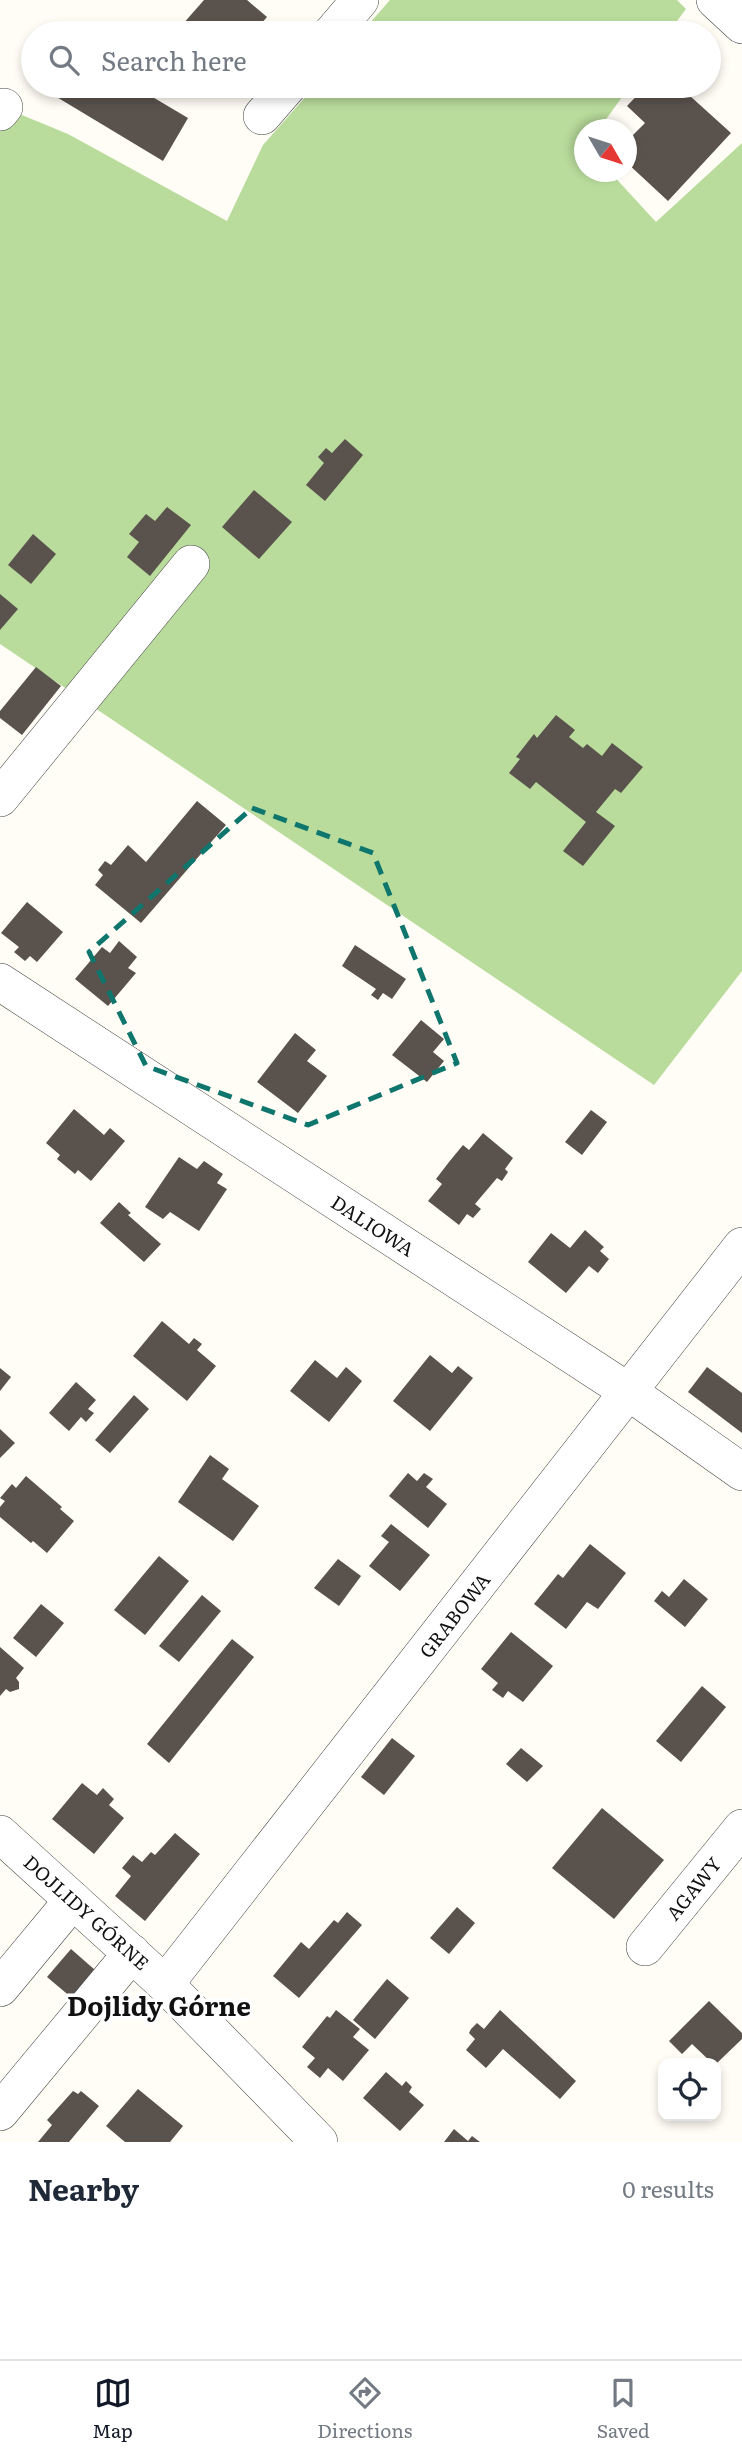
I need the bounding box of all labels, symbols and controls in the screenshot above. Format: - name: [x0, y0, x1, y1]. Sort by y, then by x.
- search box: [21, 21, 721, 98]
- text: Search here: [101, 40, 247, 79]
- icon: search: [45, 41, 83, 79]
- north arrow: [574, 119, 637, 182]
- street label: DALIOWA: [326, 1188, 420, 1262]
- street label: GRABOWA: [412, 1566, 496, 1664]
- street label: DOJLIDY GÓRNE: [18, 1848, 156, 1976]
- street label: AGAWY: [659, 1850, 728, 1926]
- district label: Dojlidy Górne: [67, 1985, 251, 2024]
- map controls: [658, 2058, 721, 2121]
- button: locate: [658, 2058, 721, 2121]
- text: Nearby: [28, 2166, 139, 2210]
- text: 0 results: [622, 2171, 714, 2205]
- tab: Map: [92, 2374, 133, 2444]
- tab: Directions: [317, 2374, 412, 2444]
- tab: Saved: [597, 2374, 650, 2444]

